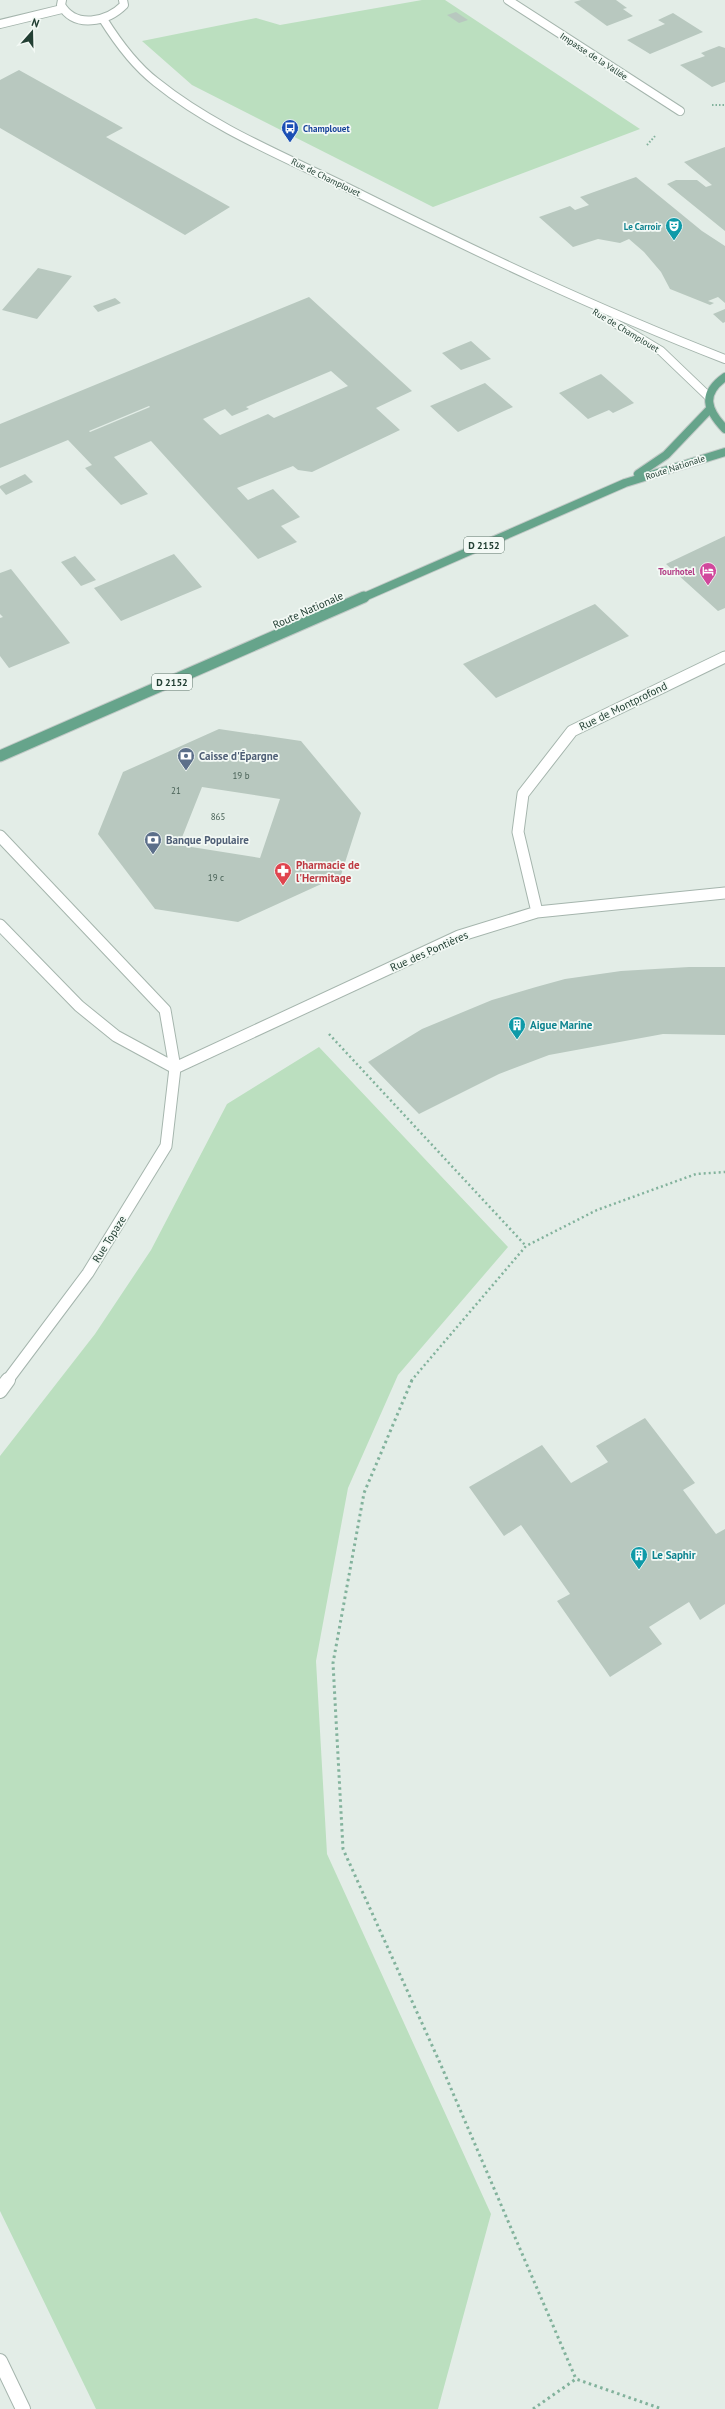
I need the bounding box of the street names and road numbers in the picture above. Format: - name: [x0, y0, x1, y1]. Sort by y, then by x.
- street label: Impasse de la Vallée: [558, 30, 630, 82]
- street label: Rue de Champlouet: [290, 155, 362, 199]
- street label: Rue de Champlouet: [591, 306, 661, 354]
- street label: Route Nationale: [644, 452, 707, 482]
- road number: D 2152: [464, 537, 504, 553]
- street label: Route Nationale: [271, 588, 346, 632]
- road number: D 2152: [152, 674, 192, 690]
- street label: Rue de Montprofond: [577, 679, 669, 733]
- street label: Rue des Pontières: [388, 927, 470, 974]
- street label: Rue Topaze: [89, 1213, 129, 1265]

